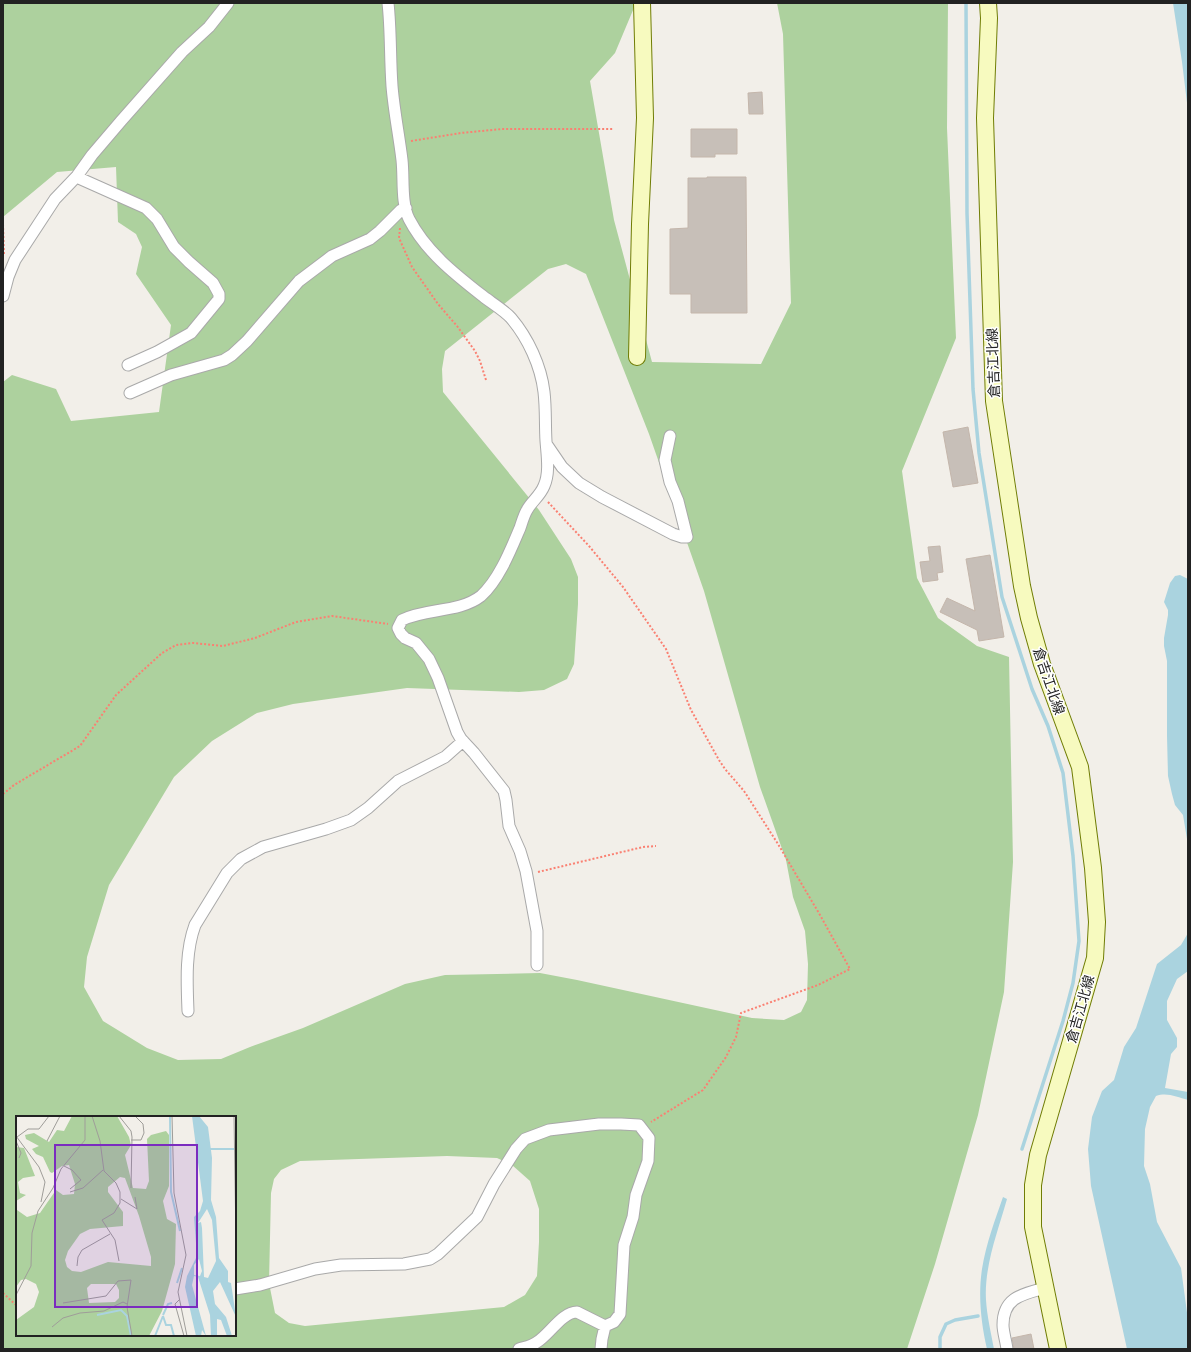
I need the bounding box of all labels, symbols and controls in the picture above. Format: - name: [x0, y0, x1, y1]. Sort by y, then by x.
- street label: 倉吉江北線: [983, 328, 1003, 398]
- street label: 倉吉江北線: [1029, 645, 1069, 717]
- street label: 倉吉江北線: [1062, 973, 1098, 1045]
- inset map: [16, 1116, 236, 1336]

